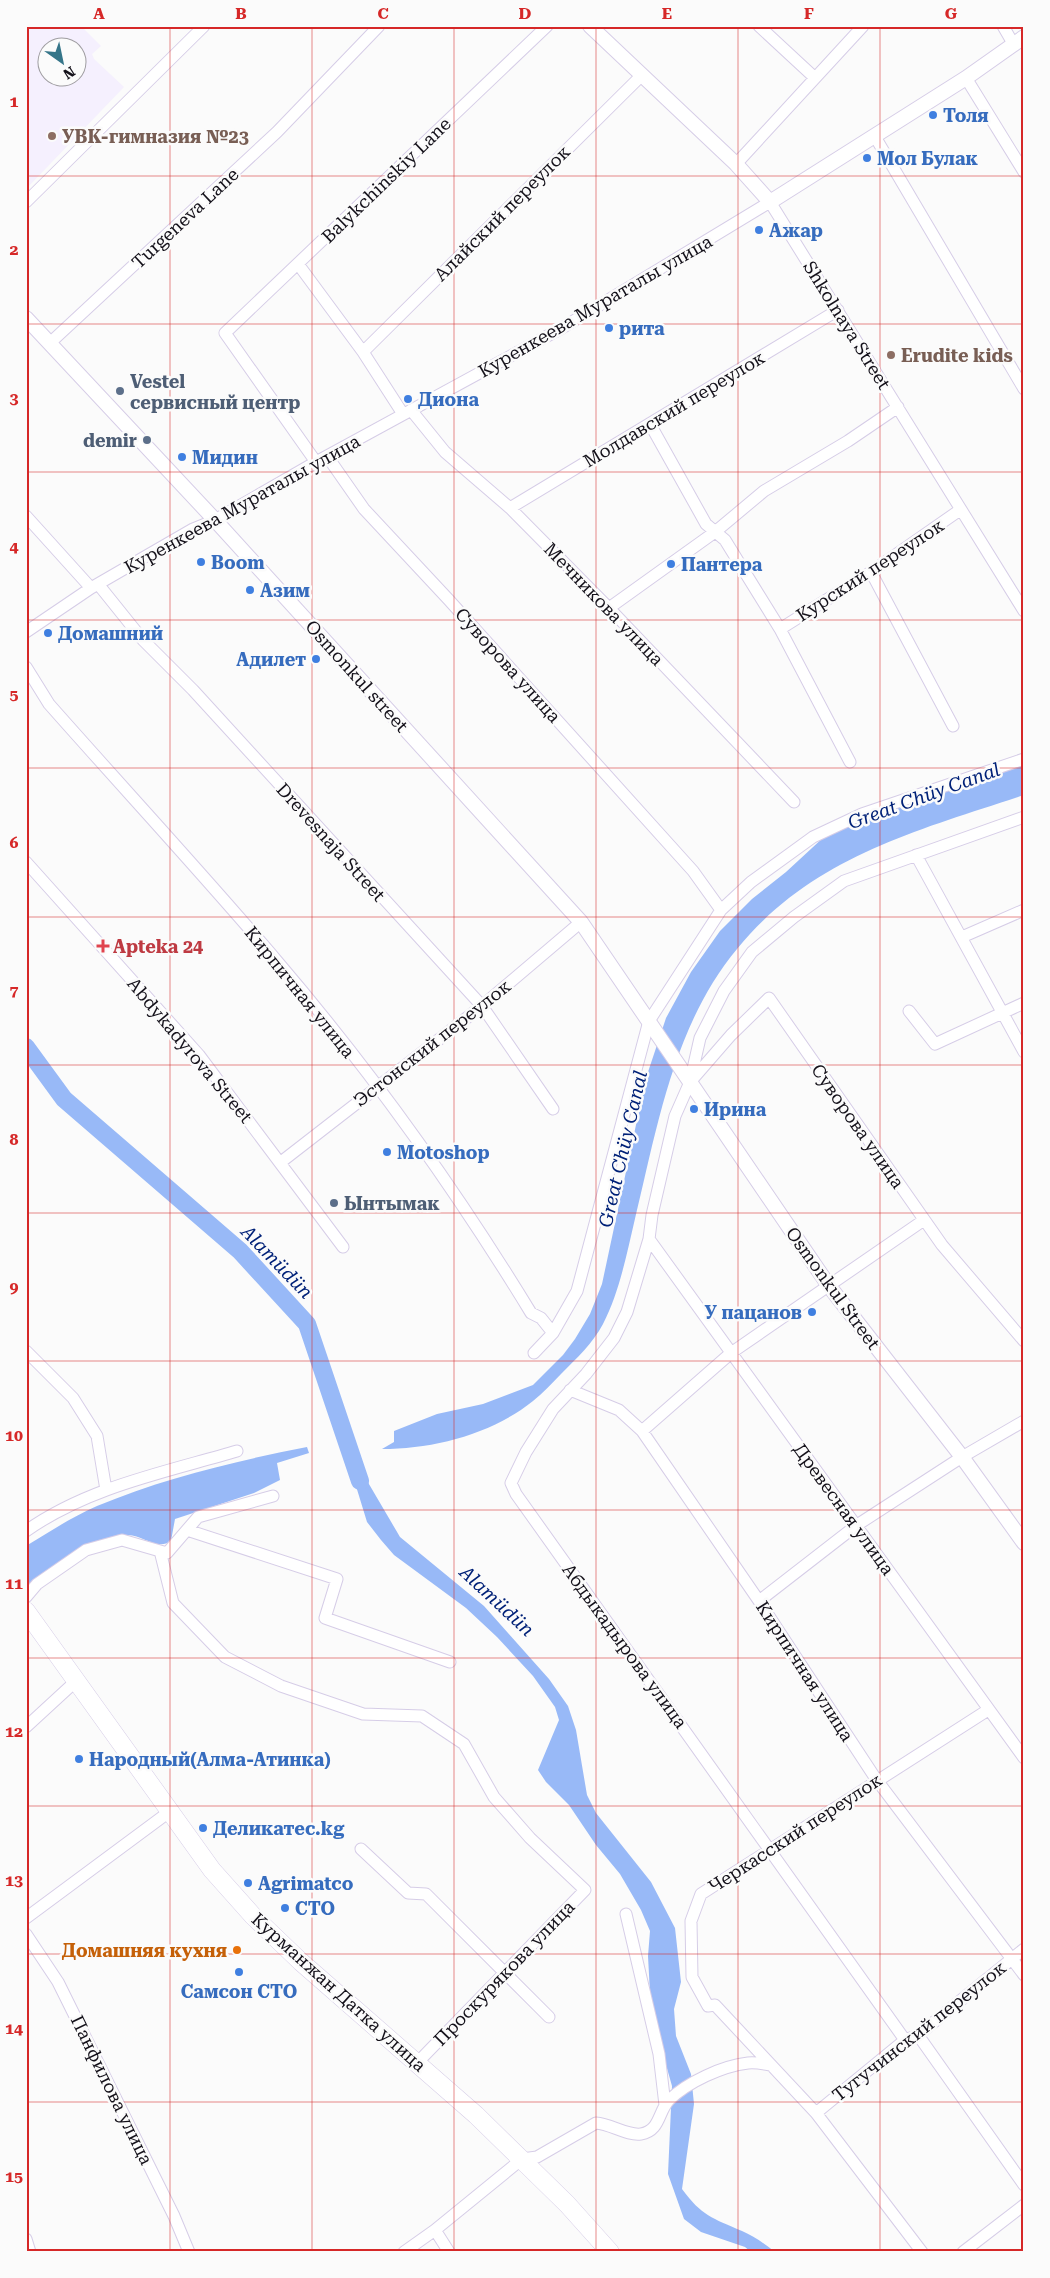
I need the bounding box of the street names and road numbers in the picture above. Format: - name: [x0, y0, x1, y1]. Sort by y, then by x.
- street label: Balykchinskiy Lane: [317, 113, 455, 247]
- street label: Алайский переулок: [430, 141, 574, 285]
- street label: Turgeneva Lane: [127, 163, 243, 273]
- street label: Куренкеева Мураталы улица: [474, 230, 716, 382]
- street label: Shkolnaya Street: [799, 257, 895, 393]
- street label: Молдавский переулок: [580, 346, 768, 472]
- street label: Куренкеева Мураталы улица: [120, 430, 364, 578]
- street label: Курский переулок: [792, 514, 948, 626]
- street label: Мечникова улица: [540, 538, 668, 670]
- street label: Суворова улица: [451, 603, 565, 727]
- street label: Osmonkul street: [301, 616, 413, 736]
- street label: Drevesnaja Street: [272, 779, 390, 906]
- street label: Кирпичная улица: [241, 922, 360, 1062]
- street label: Abdykadyrova Street: [123, 973, 257, 1127]
- street label: Эстонский переулок: [349, 975, 515, 1111]
- street label: Суворова улица: [807, 1060, 909, 1193]
- street label: Osmonkul Street: [782, 1223, 885, 1353]
- street label: Древесная улица: [789, 1439, 899, 1579]
- street label: Абдыкадырова улица: [558, 1560, 692, 1733]
- street label: Кирпичная улица: [752, 1597, 858, 1745]
- street label: Черкасский переулок: [704, 1769, 886, 1897]
- street label: Проскурякова улица: [429, 1896, 579, 2050]
- street label: Курманжан Датка улица: [248, 1908, 430, 2076]
- street label: Тугучинский переулок: [828, 1957, 1010, 2105]
- street label: Панфилова улица: [67, 2012, 157, 2168]

